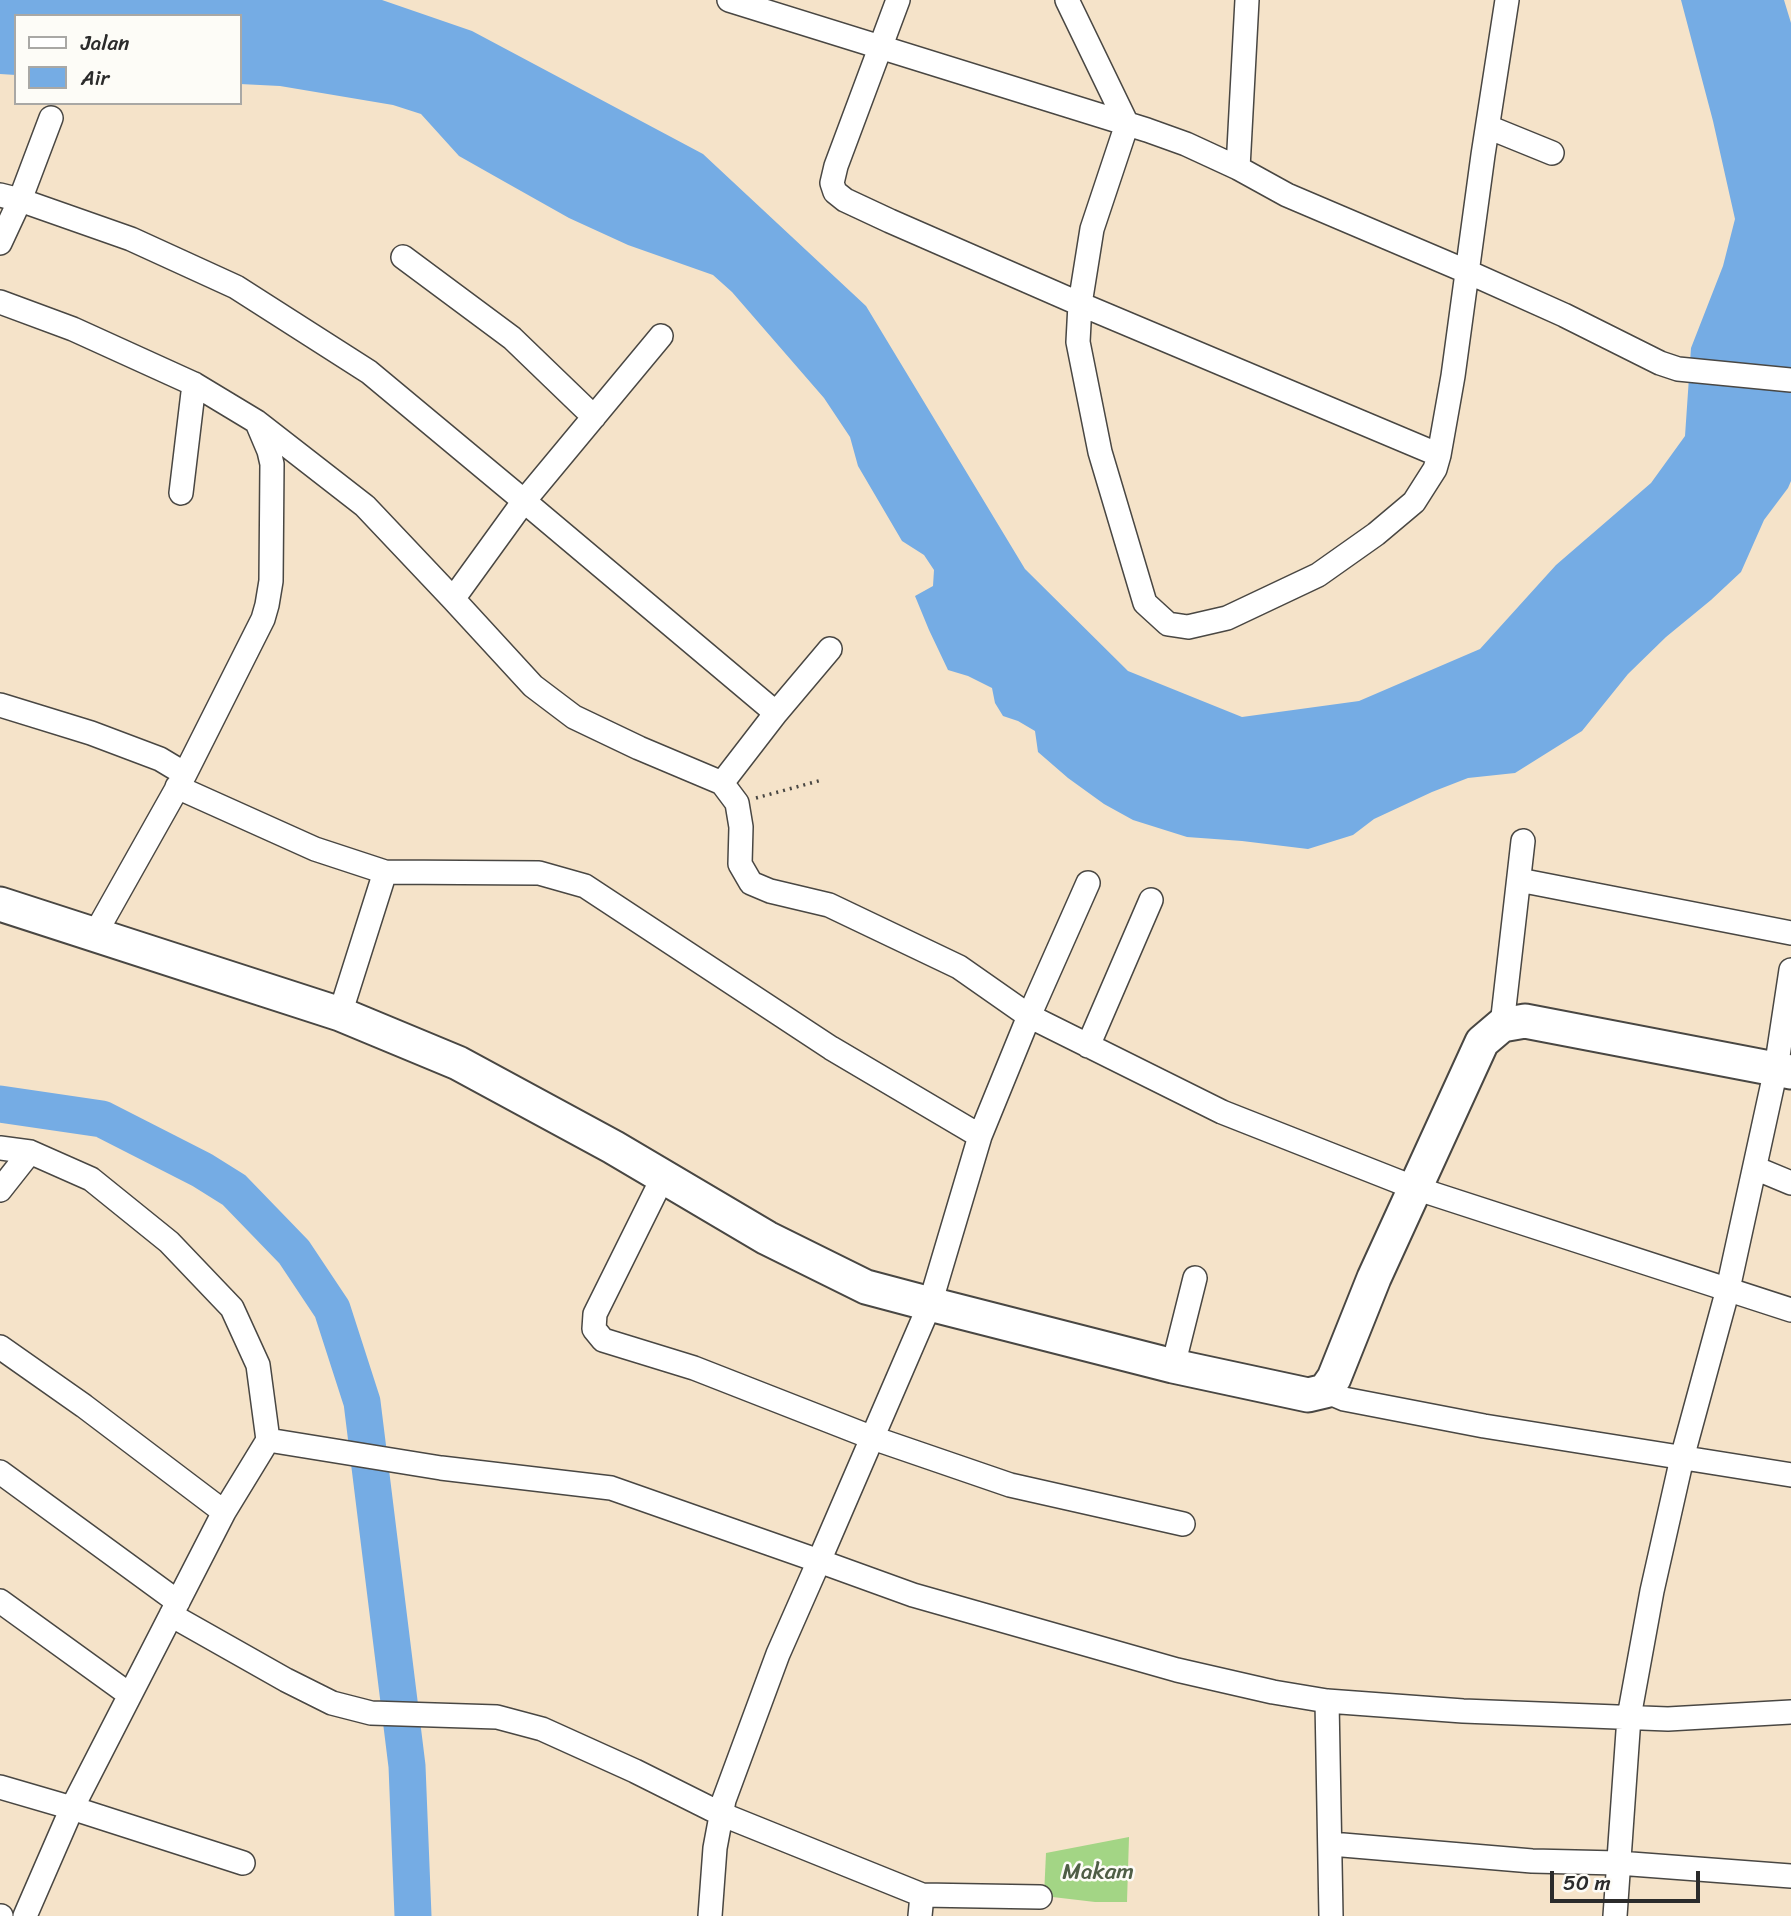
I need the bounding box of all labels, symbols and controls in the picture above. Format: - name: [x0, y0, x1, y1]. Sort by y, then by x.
- legend: [14, 14, 242, 105]
- text: Jalan: [81, 24, 129, 62]
- text: Air: [81, 59, 109, 97]
- scale bar: [1553, 1856, 1704, 1900]
- park label: Makam: [1062, 1859, 1134, 1887]
- text: 50 m: [1563, 1864, 1611, 1902]

